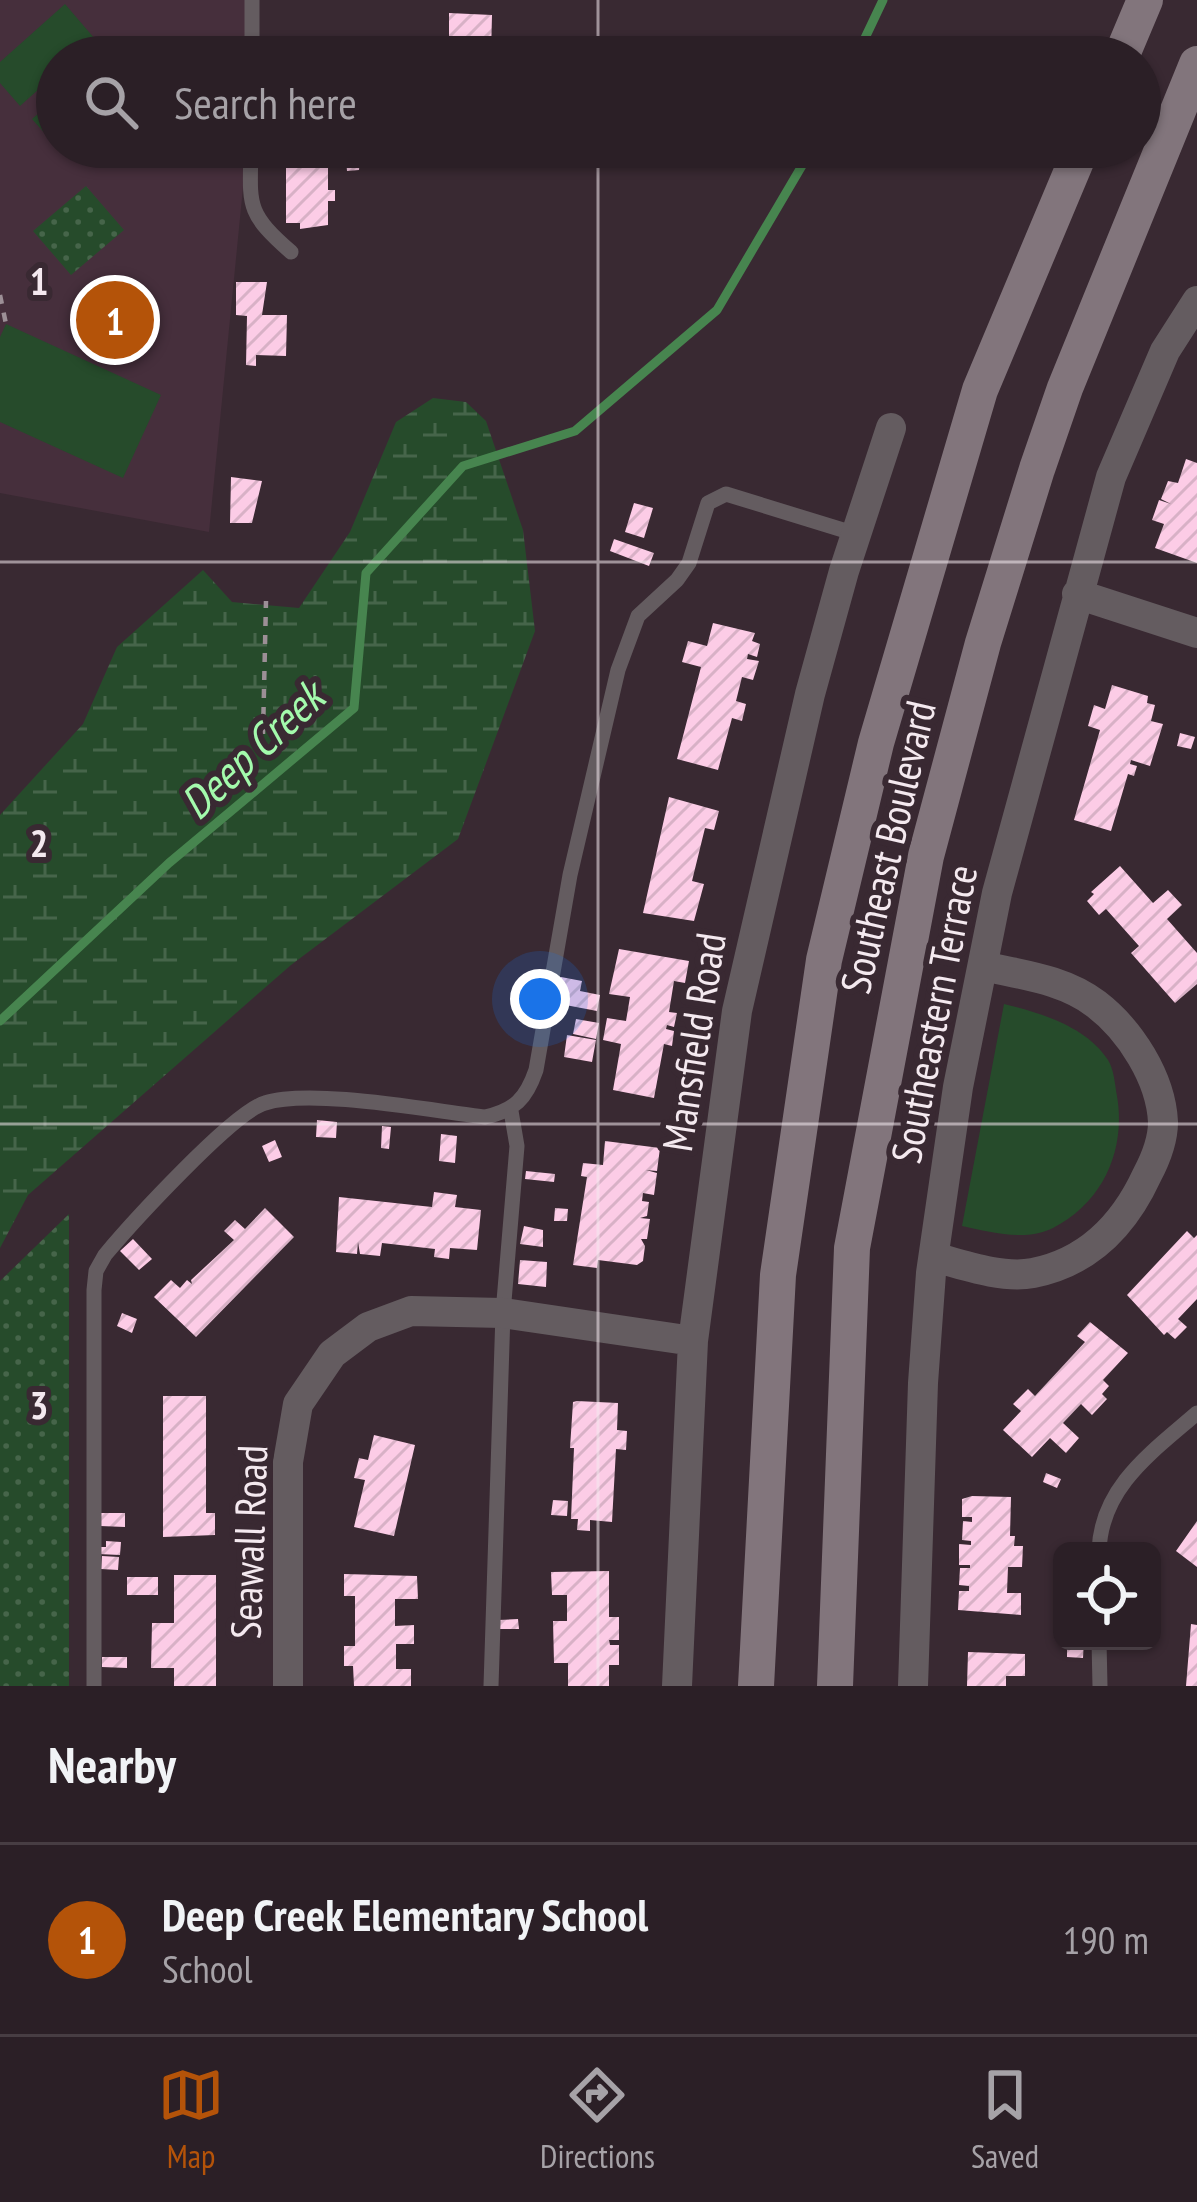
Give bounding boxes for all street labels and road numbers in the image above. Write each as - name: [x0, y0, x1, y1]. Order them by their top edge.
- street label: Southeast Boulevard: [827, 695, 948, 999]
- street label: Southeastern Terrace: [878, 860, 989, 1167]
- street label: Mansfield Road: [649, 929, 738, 1155]
- street label: Seawall Road: [218, 1444, 279, 1640]

